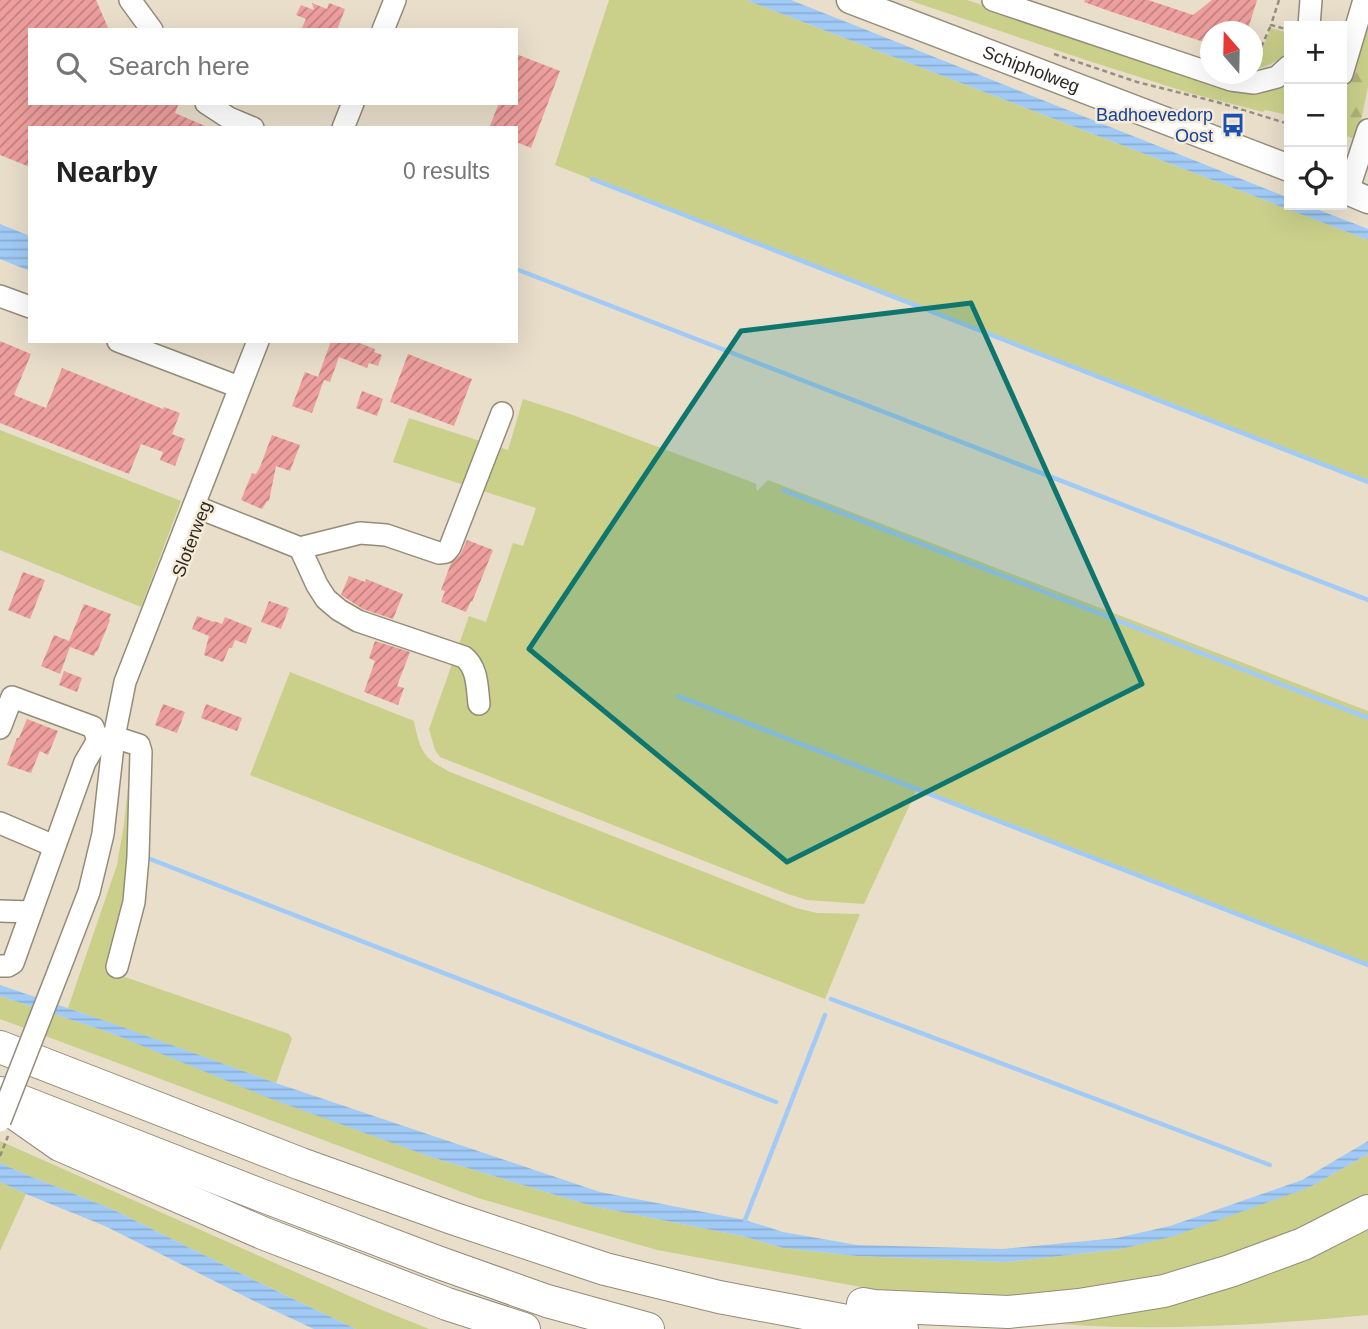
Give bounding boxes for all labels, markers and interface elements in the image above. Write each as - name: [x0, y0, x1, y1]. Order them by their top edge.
- north arrow: [1200, 21, 1263, 84]
- map controls: [1284, 21, 1347, 210]
- button: +: [1284, 21, 1347, 84]
- search box: [28, 28, 518, 105]
- street label: Schipholweg: [980, 42, 1082, 97]
- icon: search: [52, 48, 90, 86]
- text: Search here: [108, 51, 250, 81]
- button: −: [1284, 84, 1347, 147]
- place label: Badhoevedorp Oost: [1096, 105, 1213, 146]
- bus stop icon: Badhoevedorp Oost: [1219, 111, 1247, 139]
- button: locate: [1284, 147, 1347, 210]
- text: Nearby: [56, 155, 158, 188]
- text: 0 results: [403, 158, 490, 184]
- street label: Sloterweg: [168, 498, 216, 580]

